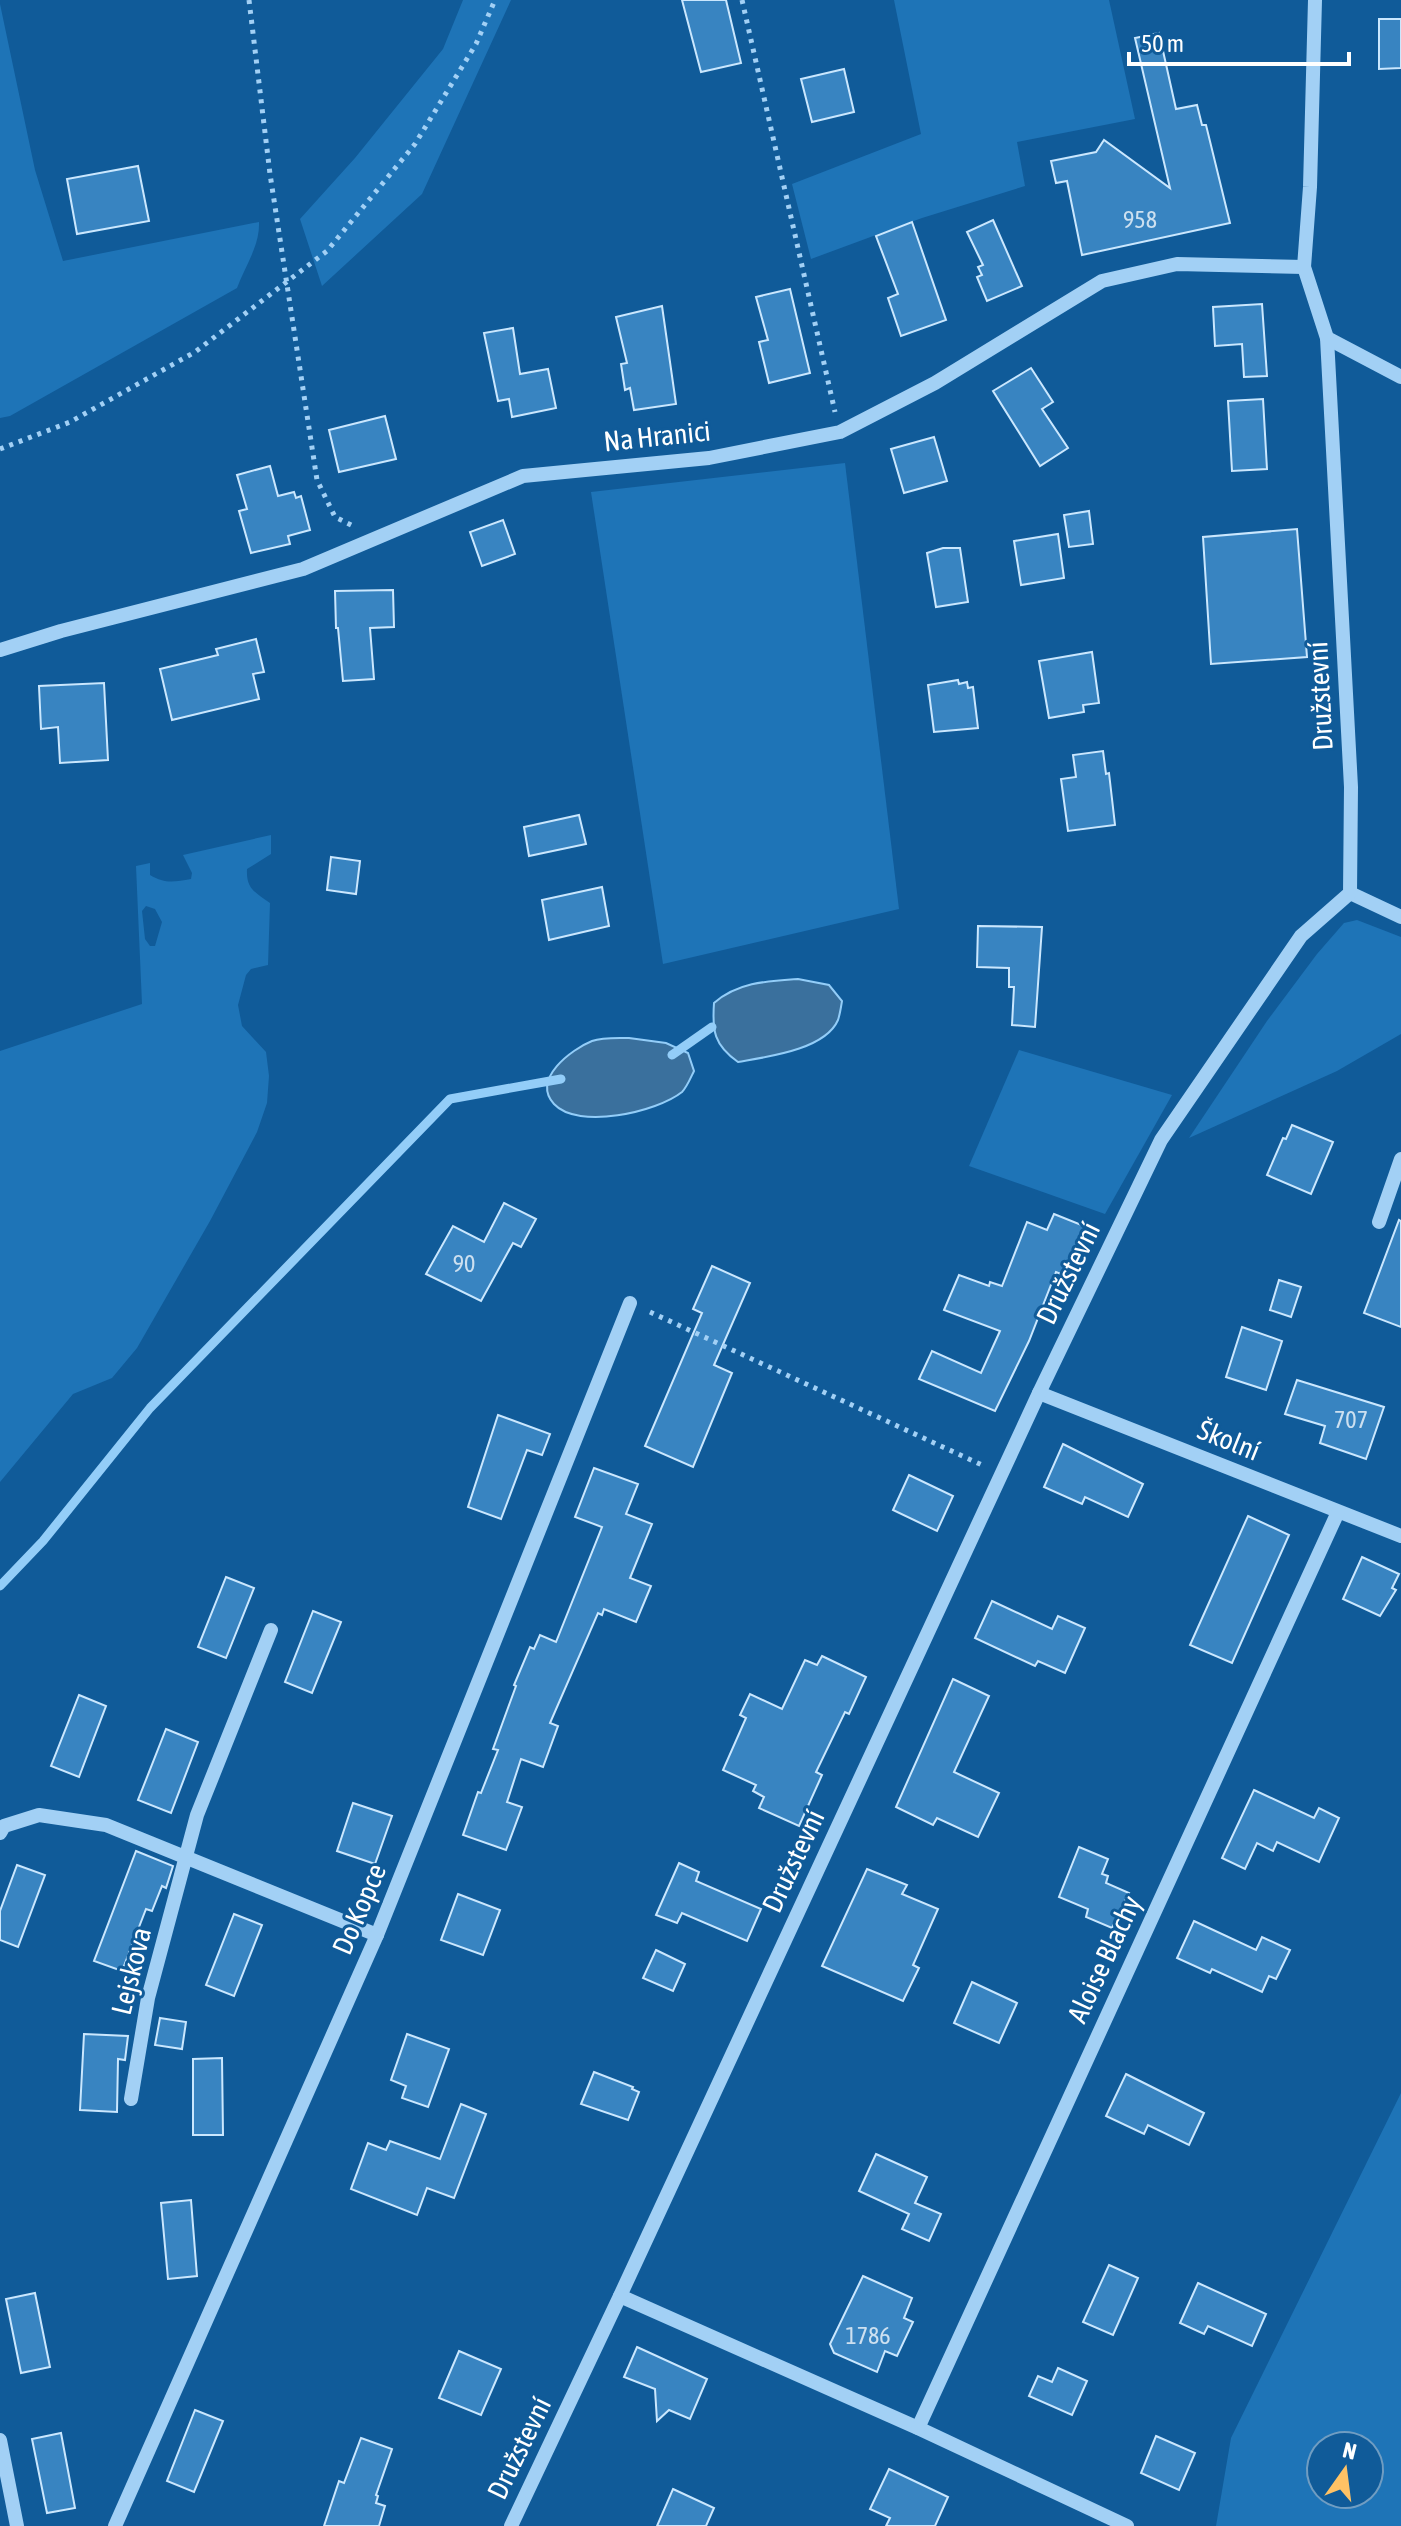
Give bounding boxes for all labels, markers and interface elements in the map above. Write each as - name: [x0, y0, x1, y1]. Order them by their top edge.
- scale bar: [1129, 16, 1349, 66]
- text: 50 m: [1141, 30, 1184, 57]
- house number: 958: [1123, 206, 1157, 233]
- street label: Na Hranici: [602, 414, 712, 458]
- street label: Družstevní: [1301, 641, 1339, 751]
- street label: Družstevní: [1030, 1217, 1106, 1329]
- house number: 90: [453, 1250, 475, 1277]
- house number: 707: [1334, 1406, 1368, 1433]
- street label: Školní: [1193, 1413, 1265, 1467]
- street label: Družstevní: [755, 1805, 831, 1917]
- street label: Do Kopce: [326, 1859, 392, 1959]
- street label: Aloise Blachy: [1061, 1891, 1147, 2027]
- street label: Lejskova: [105, 1924, 157, 2018]
- house number: 1786: [845, 2322, 891, 2349]
- street label: Družstevní: [481, 2392, 557, 2504]
- north arrow: [1305, 2430, 1385, 2510]
- text: N: [1340, 2436, 1359, 2465]

